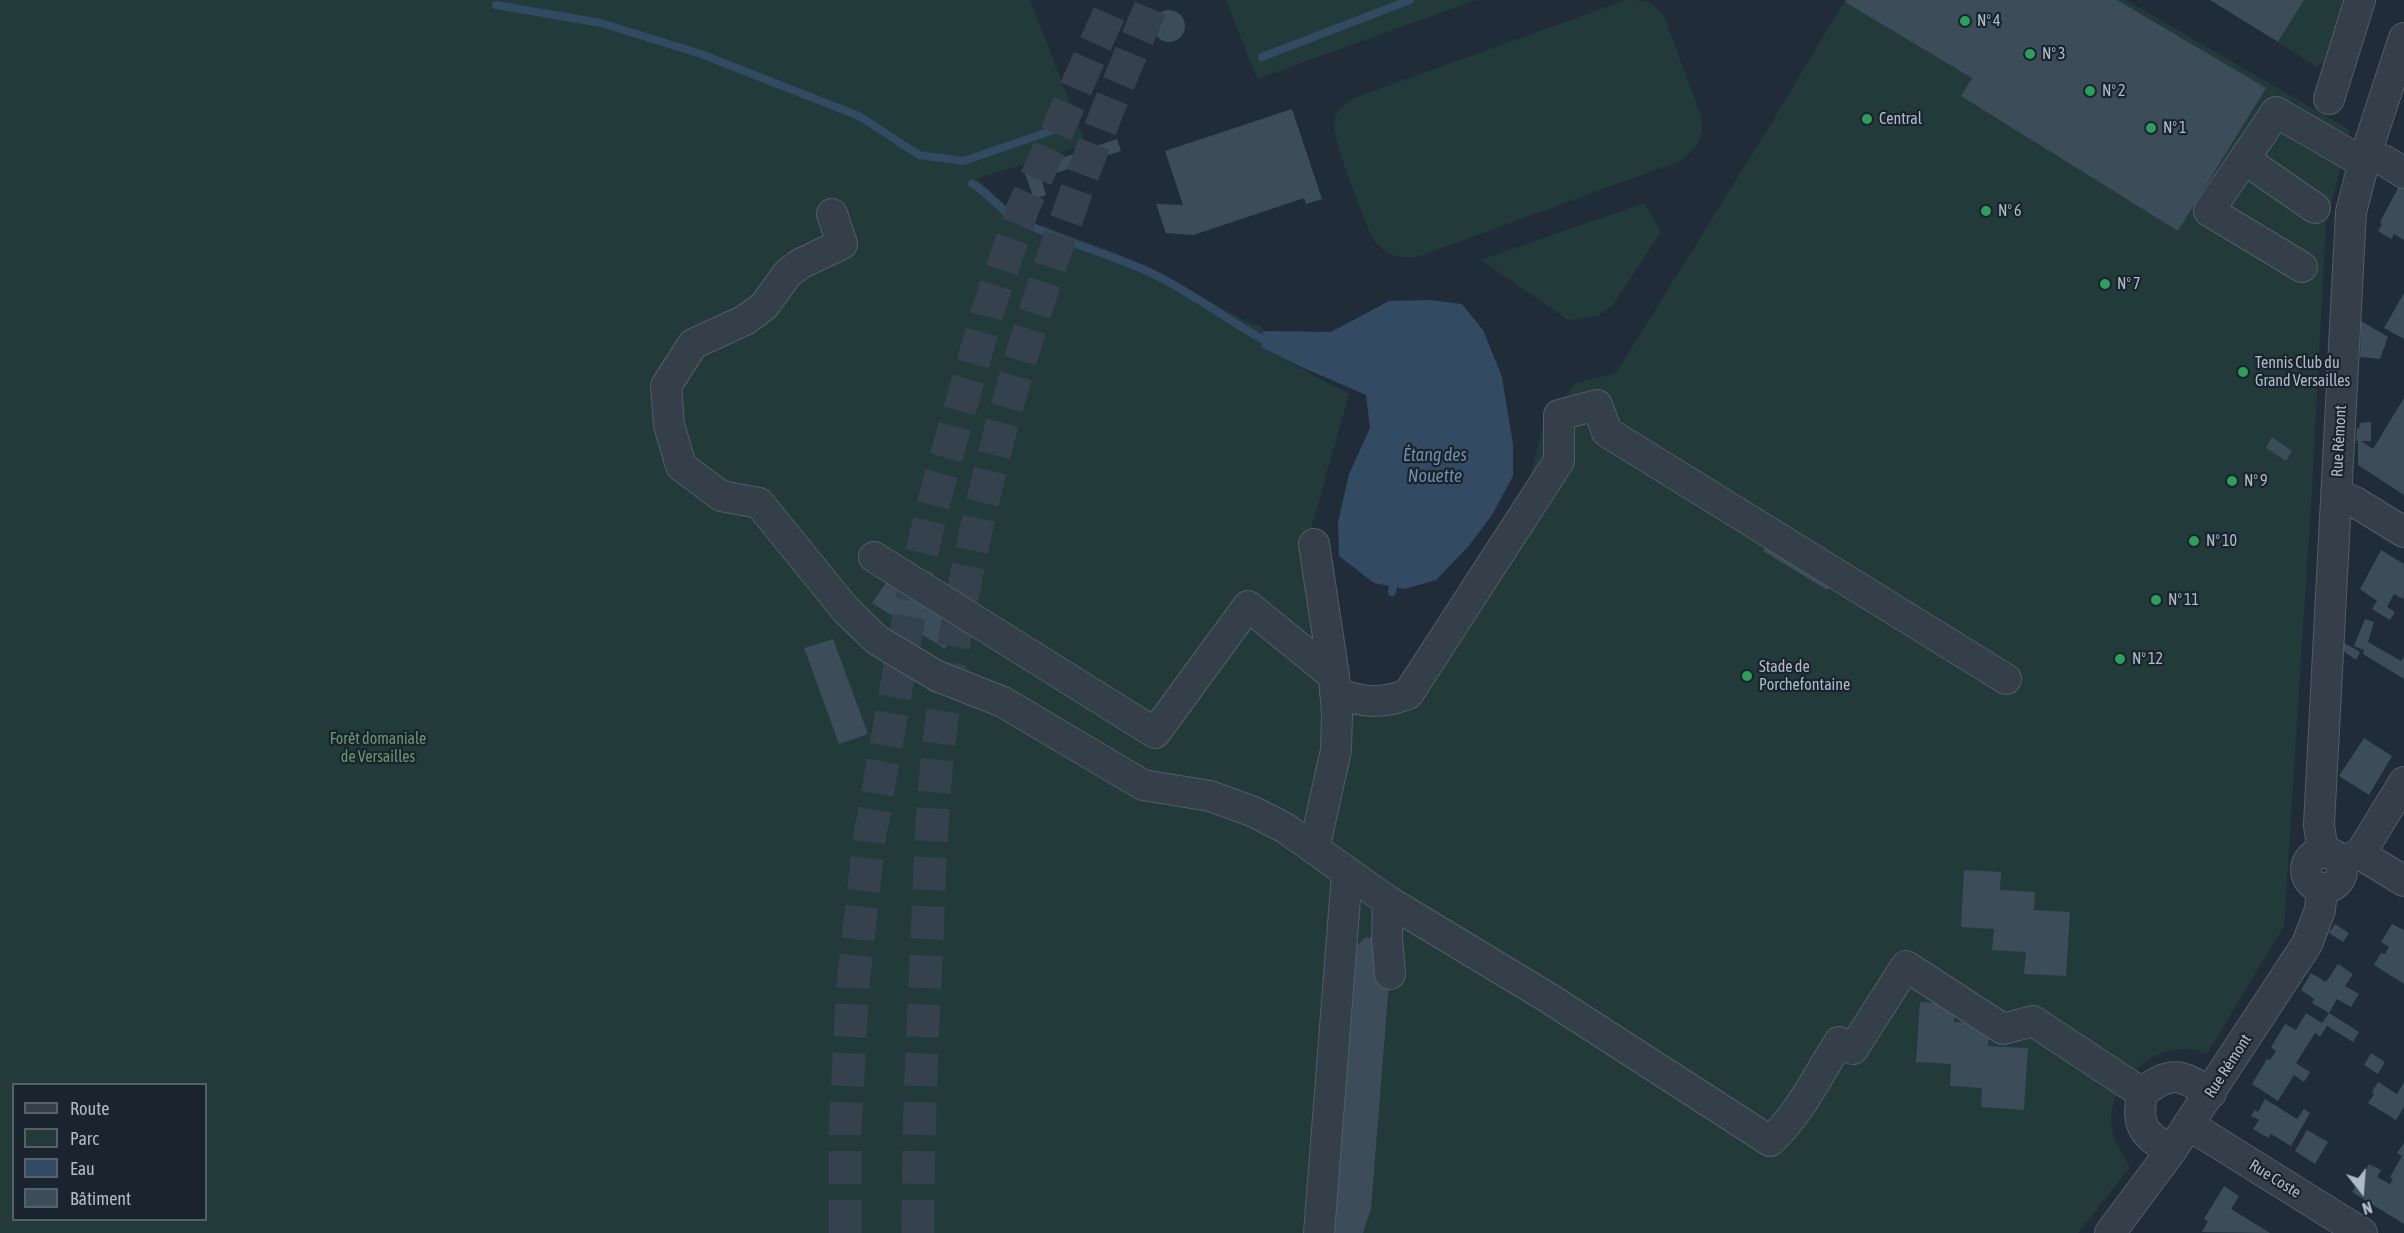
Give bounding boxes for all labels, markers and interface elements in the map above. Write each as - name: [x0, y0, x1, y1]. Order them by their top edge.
- place label: N° 4: [1977, 11, 2001, 31]
- marker: N° 4: [1958, 14, 1972, 28]
- place label: N° 3: [2042, 44, 2066, 64]
- marker: N° 3: [2023, 47, 2037, 61]
- place label: N° 2: [2102, 81, 2126, 101]
- marker: N° 2: [2083, 84, 2097, 98]
- place label: Central: [1879, 109, 1922, 129]
- marker: Central: [1860, 112, 1874, 126]
- place label: N° 1: [2163, 118, 2187, 138]
- marker: N° 1: [2144, 121, 2158, 135]
- place label: N° 6: [1998, 201, 2022, 221]
- marker: N° 6: [1979, 204, 1993, 218]
- place label: N° 7: [2117, 274, 2141, 294]
- marker: N° 7: [2098, 277, 2112, 291]
- place label: Tennis Club du Grand Versailles: [2255, 353, 2350, 391]
- marker: Tennis Club du Grand Versailles: [2236, 365, 2250, 379]
- street label: Rue Rémont: [2328, 405, 2350, 477]
- water label: Étang des Nouette: [1403, 444, 1467, 486]
- place label: N° 9: [2244, 471, 2268, 491]
- marker: N° 9: [2225, 474, 2239, 488]
- place label: N° 10: [2206, 531, 2237, 551]
- marker: N° 10: [2187, 534, 2201, 548]
- place label: N° 11: [2168, 590, 2199, 610]
- marker: N° 11: [2149, 593, 2163, 607]
- place label: N° 12: [2132, 649, 2163, 669]
- marker: N° 12: [2113, 652, 2127, 666]
- place label: Stade de Porchefontaine: [1759, 657, 1850, 695]
- marker: Stade de Porchefontaine: [1740, 669, 1754, 683]
- park label: Forêt domaniale de Versailles: [330, 729, 426, 767]
- street label: Rue Rémont: [2200, 1031, 2256, 1101]
- legend: [12, 1083, 207, 1221]
- text: Route: [70, 1098, 109, 1119]
- text: Parc: [70, 1128, 99, 1149]
- street label: Rue Coste: [2246, 1156, 2304, 1202]
- text: Eau: [70, 1158, 95, 1179]
- north arrow: [2332, 1161, 2392, 1221]
- text: Bâtiment: [70, 1188, 131, 1209]
- text: N: [2360, 1198, 2374, 1218]

